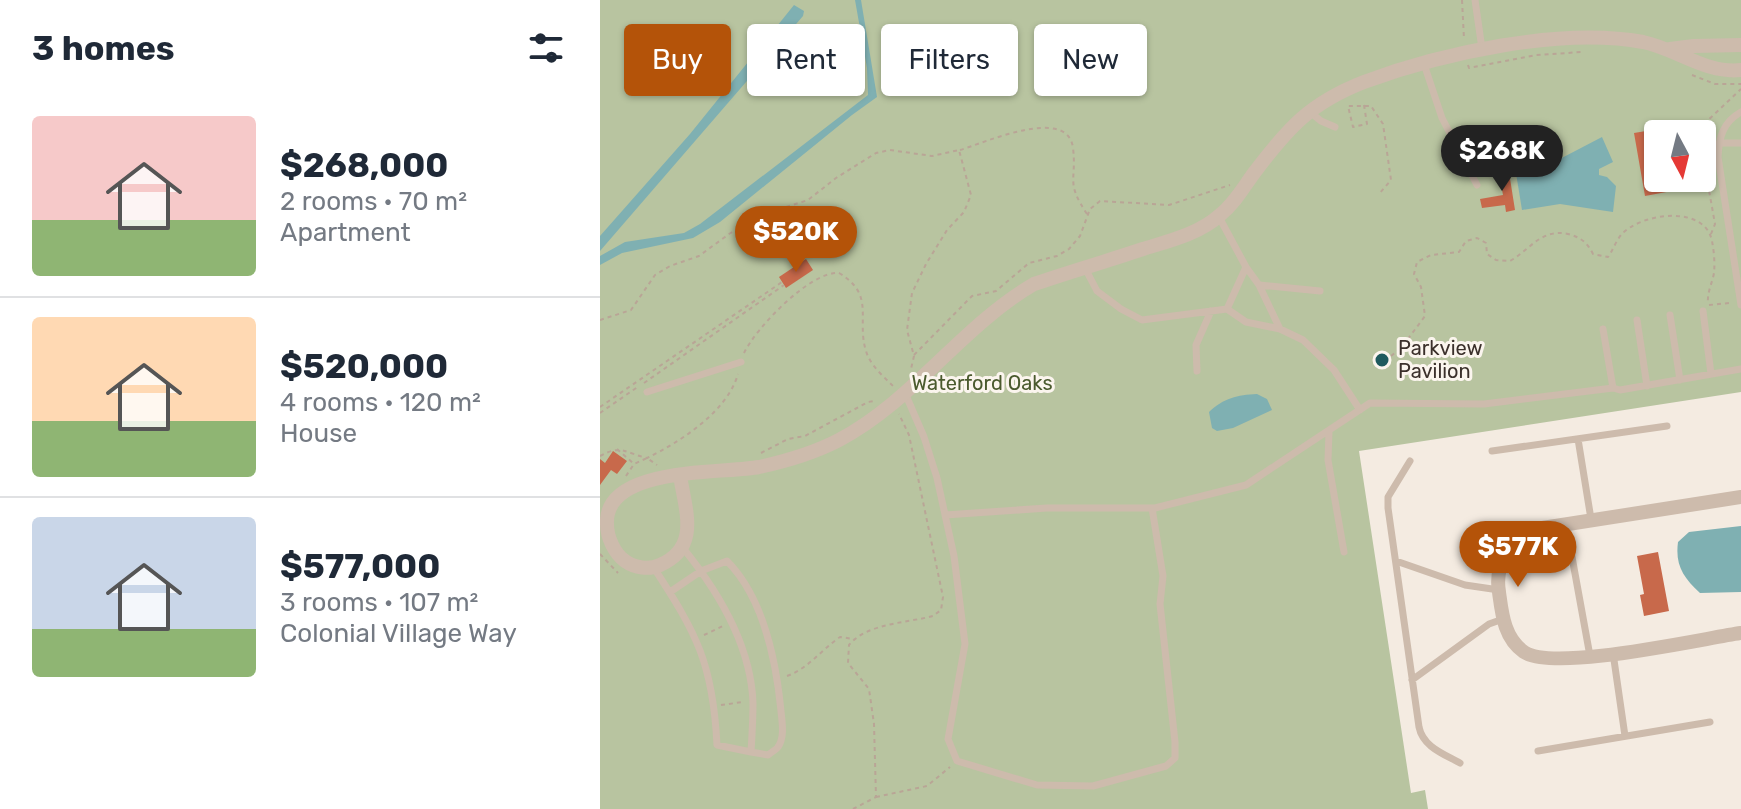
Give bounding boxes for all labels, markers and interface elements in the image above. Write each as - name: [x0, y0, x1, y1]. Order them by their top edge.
- chip: Buy: [624, 24, 731, 96]
- chip: Rent: [747, 24, 865, 96]
- chip: Filters: [881, 24, 1018, 96]
- chip: New: [1034, 24, 1147, 96]
- icon: filters: [524, 26, 568, 70]
- text: 3 homes: [32, 28, 175, 69]
- north arrow: [1644, 120, 1716, 192]
- map controls: [1644, 120, 1716, 192]
- pin: $268K: [1446, 125, 1558, 193]
- text: $268K: [1459, 135, 1545, 166]
- text: $268,000: [280, 145, 448, 186]
- icon: home: [96, 148, 192, 244]
- text: 2 rooms · 70 m²: [280, 186, 467, 217]
- pin: $520K: [740, 206, 852, 274]
- text: $520K: [753, 216, 839, 247]
- text: Apartment: [280, 217, 411, 248]
- place label: Parkview Pavilion: [1398, 336, 1483, 383]
- text: $520,000: [280, 346, 448, 387]
- icon: home: [96, 349, 192, 445]
- marker: Parkview Pavilion: [1373, 351, 1391, 369]
- park label: Waterford Oaks: [911, 371, 1053, 395]
- text: 4 rooms · 120 m²: [280, 387, 481, 418]
- text: House: [280, 418, 357, 449]
- pin: $577K: [1462, 521, 1574, 589]
- text: $577K: [1477, 531, 1559, 562]
- text: $577,000: [280, 546, 440, 587]
- icon: home: [96, 549, 192, 645]
- text: 3 rooms · 107 m²: [280, 587, 479, 618]
- text: Colonial Village Way: [280, 618, 517, 649]

